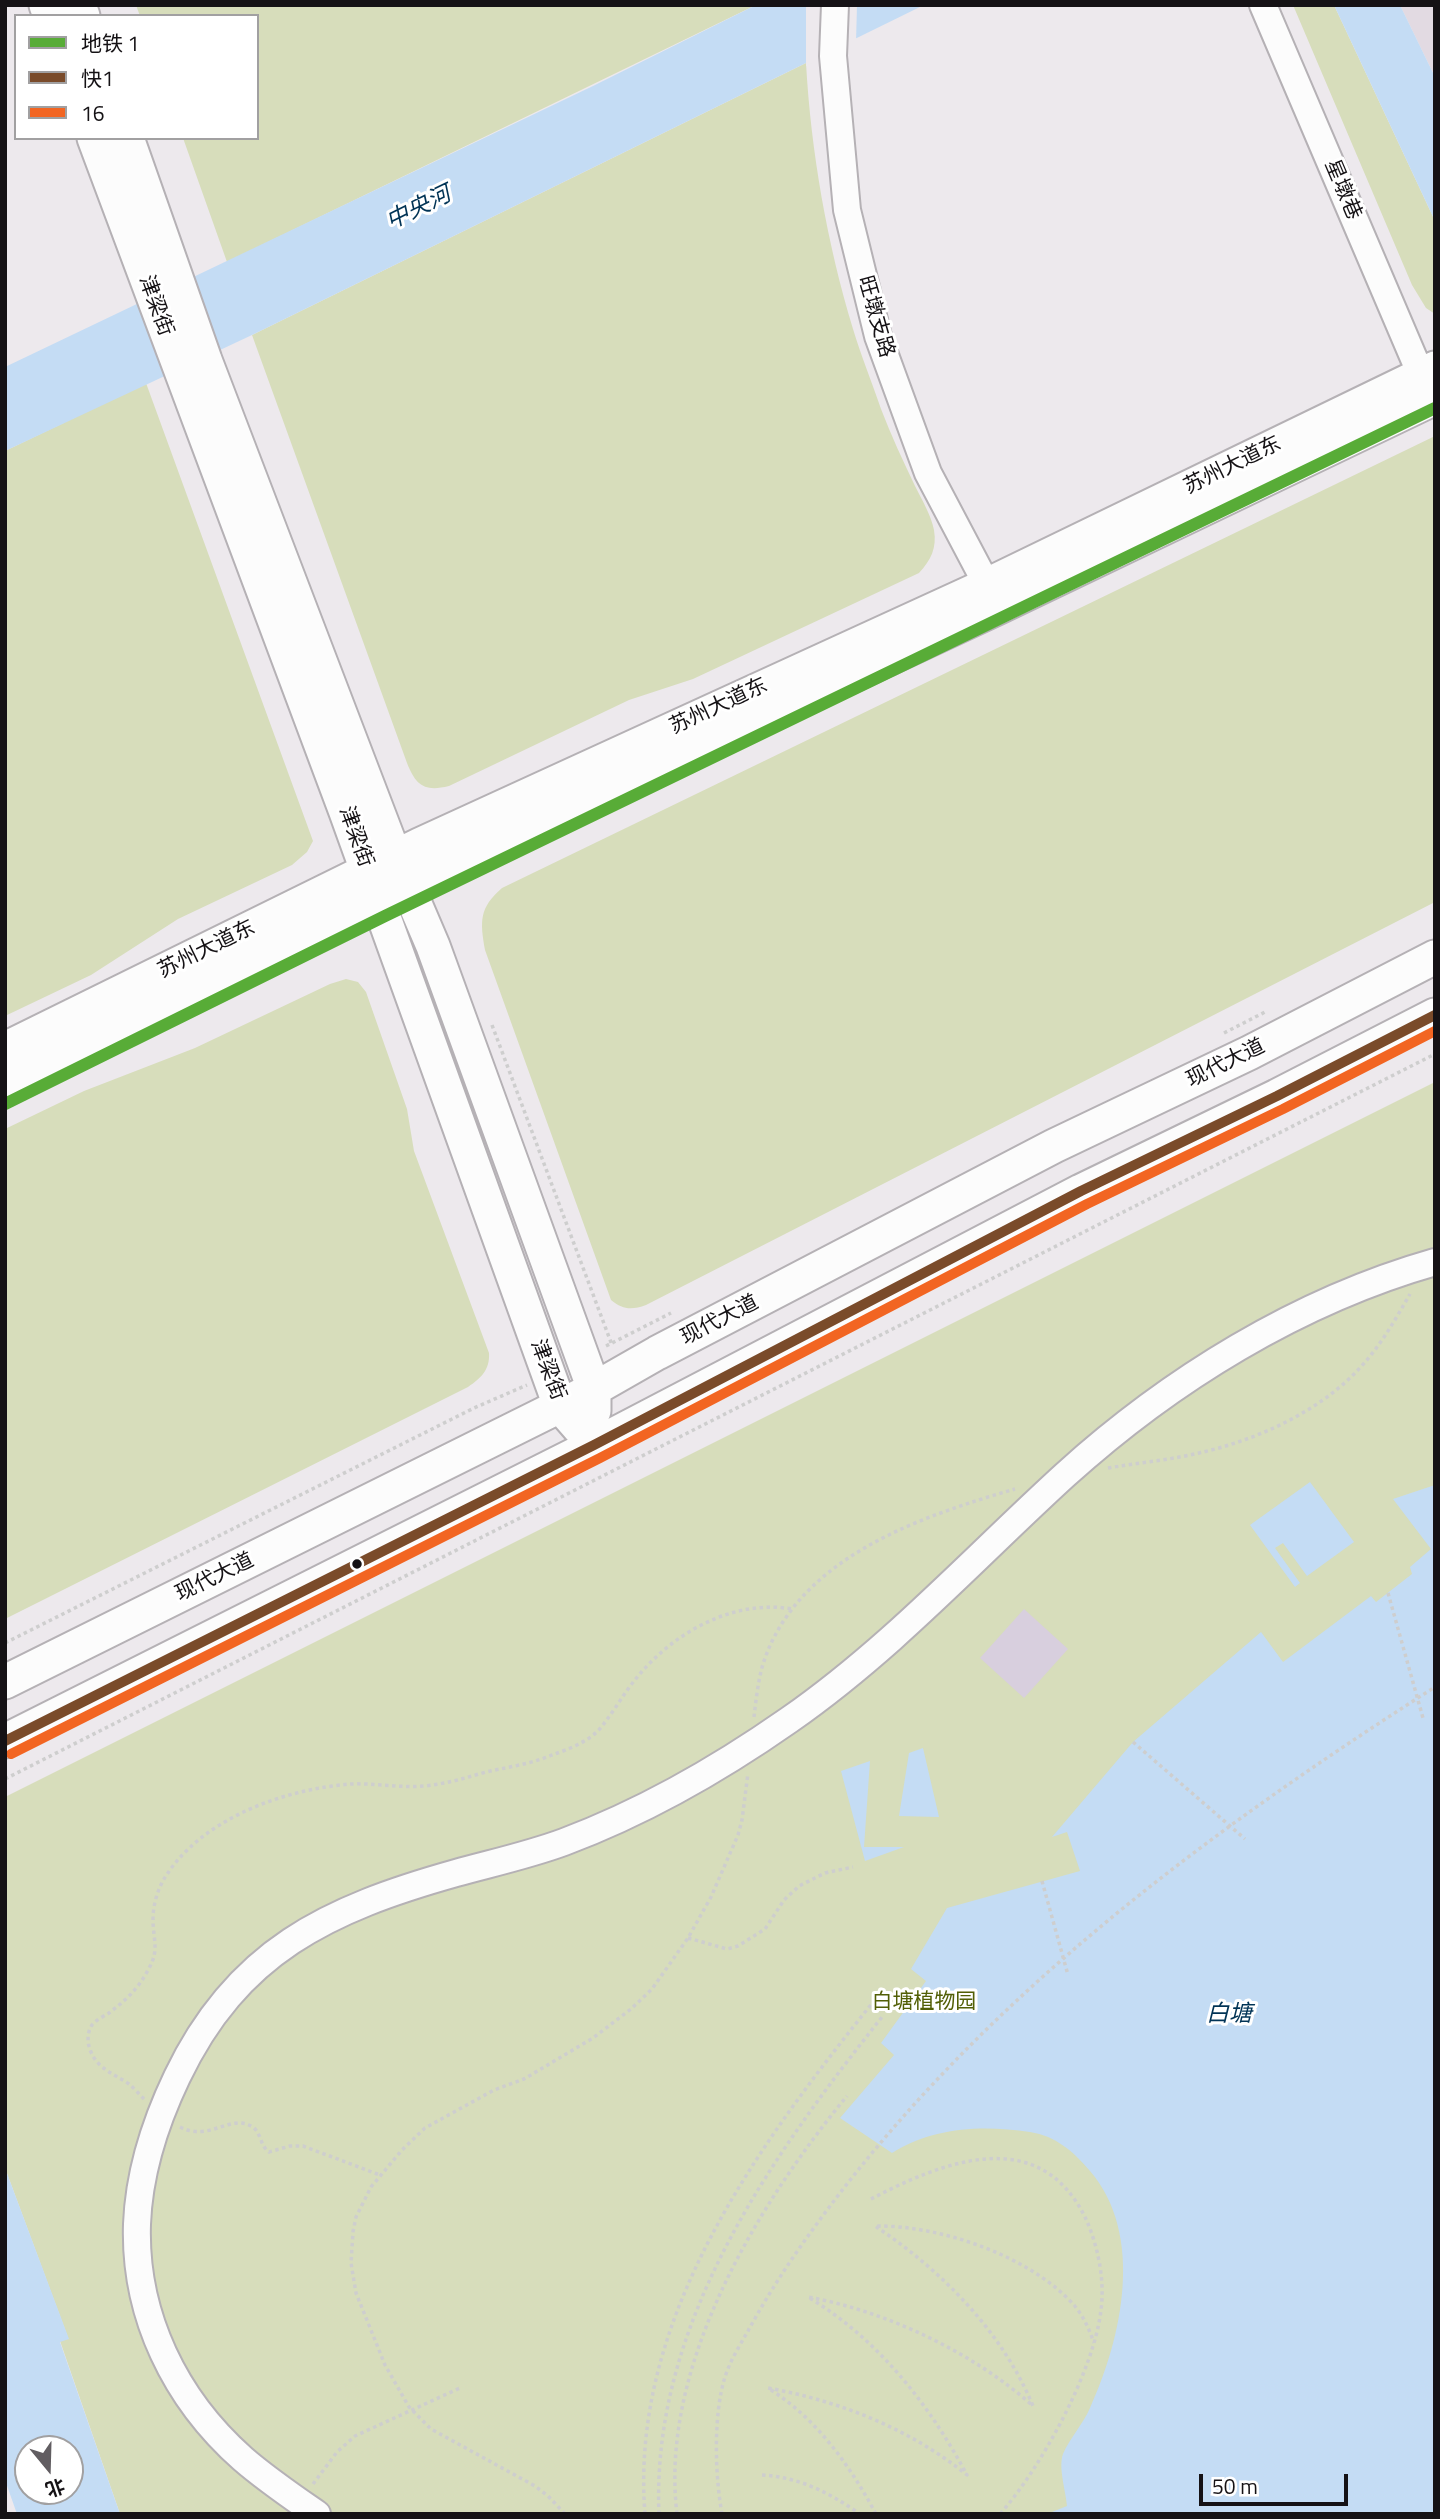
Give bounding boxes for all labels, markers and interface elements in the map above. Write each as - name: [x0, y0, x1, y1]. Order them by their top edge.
- legend: [14, 14, 259, 140]
- text: 地铁 1: [81, 27, 139, 59]
- text: 快1: [81, 62, 114, 94]
- text: 16: [81, 97, 105, 129]
- street label: 星墩巷: [1318, 156, 1366, 224]
- water label: 中央河: [382, 181, 456, 237]
- street label: 津梁街: [132, 272, 178, 340]
- street label: 旺墩支路: [851, 273, 899, 361]
- street label: 苏州大道东: [1180, 432, 1286, 500]
- street label: 苏州大道东: [666, 673, 772, 741]
- street label: 津梁街: [332, 803, 378, 871]
- street label: 苏州大道东: [154, 916, 260, 984]
- street label: 现代大道: [1183, 1034, 1269, 1094]
- street label: 现代大道: [677, 1291, 763, 1351]
- street label: 津梁街: [524, 1336, 570, 1404]
- street label: 现代大道: [172, 1548, 258, 1608]
- unlabelled marker: [350, 1557, 364, 1571]
- park label: 白塘植物园: [872, 1990, 976, 2016]
- water label: 白塘: [1206, 2001, 1252, 2029]
- north arrow: [14, 2435, 84, 2505]
- scale bar: [1202, 2460, 1351, 2504]
- text: 50 m: [1212, 2470, 1258, 2502]
- text: 北: [42, 2472, 69, 2505]

